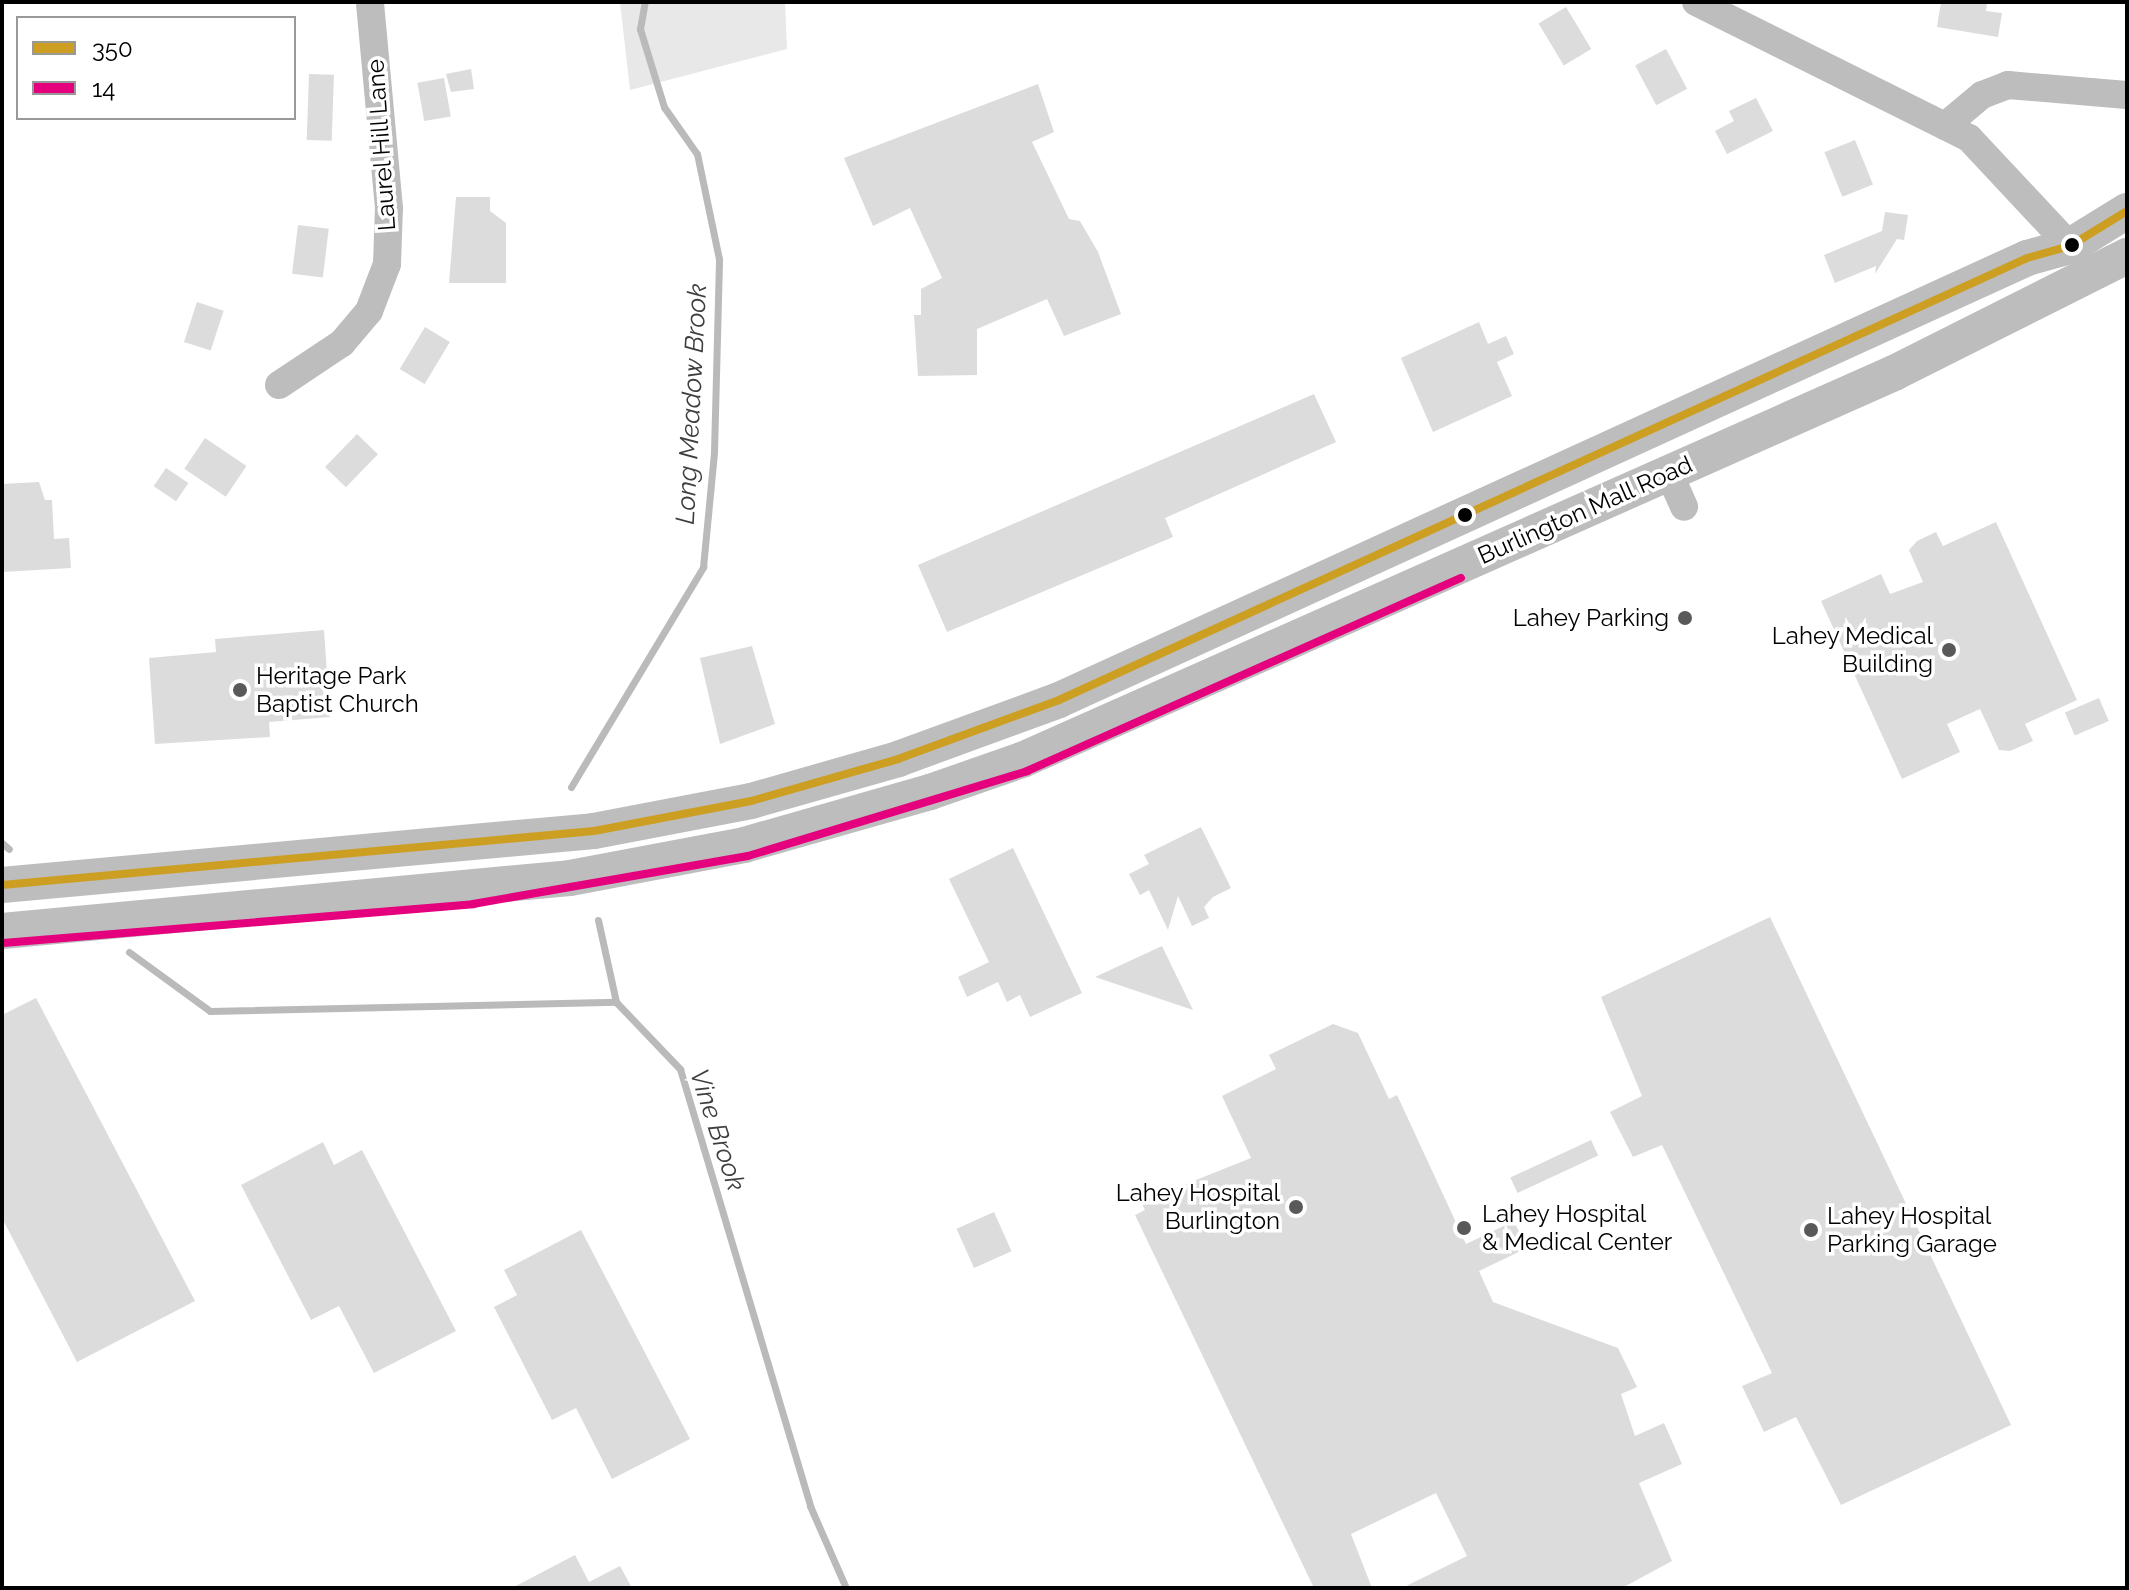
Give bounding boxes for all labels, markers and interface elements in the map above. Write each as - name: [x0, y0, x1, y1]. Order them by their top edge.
- legend: [16, 16, 296, 120]
- text: 350: [92, 34, 133, 63]
- street label: Laurel Hill Lane: [361, 58, 401, 232]
- text: 14: [92, 74, 115, 103]
- unlabelled marker: [2064, 237, 2080, 253]
- water label: Long Meadow Brook: [670, 283, 714, 525]
- street label: Burlington Mall Road: [1473, 450, 1697, 570]
- unlabelled marker: [1457, 507, 1473, 523]
- place label: Lahey Parking: [1512, 604, 1669, 632]
- marker: Lahey Parking: [1676, 609, 1694, 627]
- place label: Lahey Medical Building: [1771, 622, 1933, 678]
- marker: Lahey Medical Building: [1940, 641, 1958, 659]
- place label: Heritage Park Baptist Church: [256, 662, 419, 718]
- marker: Heritage Park Baptist Church: [231, 681, 249, 699]
- water label: Vine Brook: [683, 1065, 751, 1195]
- place label: Lahey Hospital Burlington: [1115, 1179, 1280, 1235]
- marker: Lahey Hospital Burlington: [1287, 1198, 1305, 1216]
- place label: Lahey Hospital & Medical Center: [1482, 1200, 1673, 1256]
- place label: Lahey Hospital Parking Garage: [1827, 1202, 1997, 1258]
- marker: Lahey Hospital & Medical Center: [1453, 1217, 1475, 1239]
- marker: Lahey Hospital Parking Garage: [1802, 1221, 1820, 1239]

